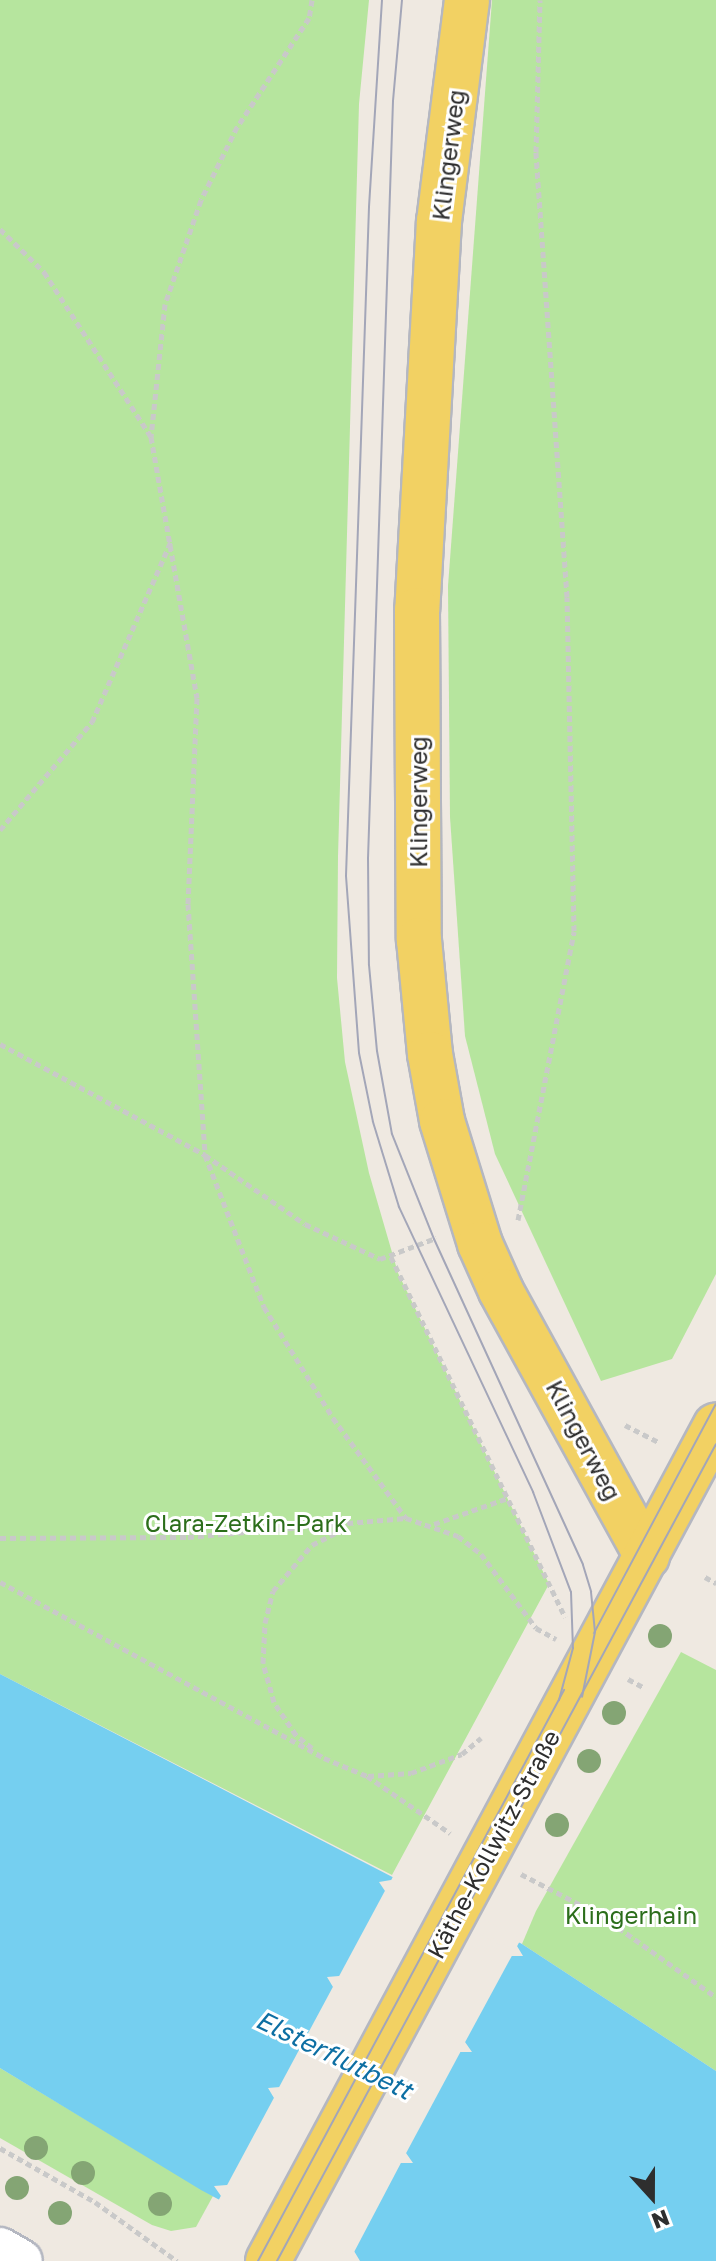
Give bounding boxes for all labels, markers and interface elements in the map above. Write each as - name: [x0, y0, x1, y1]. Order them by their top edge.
- street label: Klingerweg: [426, 88, 470, 222]
- street label: Klingerweg: [404, 736, 432, 868]
- street label: Klingerweg: [540, 1375, 628, 1505]
- park label: Clara-Zetkin-Park: [145, 1509, 347, 1537]
- street label: Käthe-Kollwitz-Straße: [421, 1725, 565, 1963]
- park label: Klingerhain: [565, 1901, 697, 1929]
- water label: Elsterflutbett: [251, 2004, 417, 2106]
- north arrow: [612, 2157, 692, 2237]
- text: N: [648, 2204, 673, 2235]

